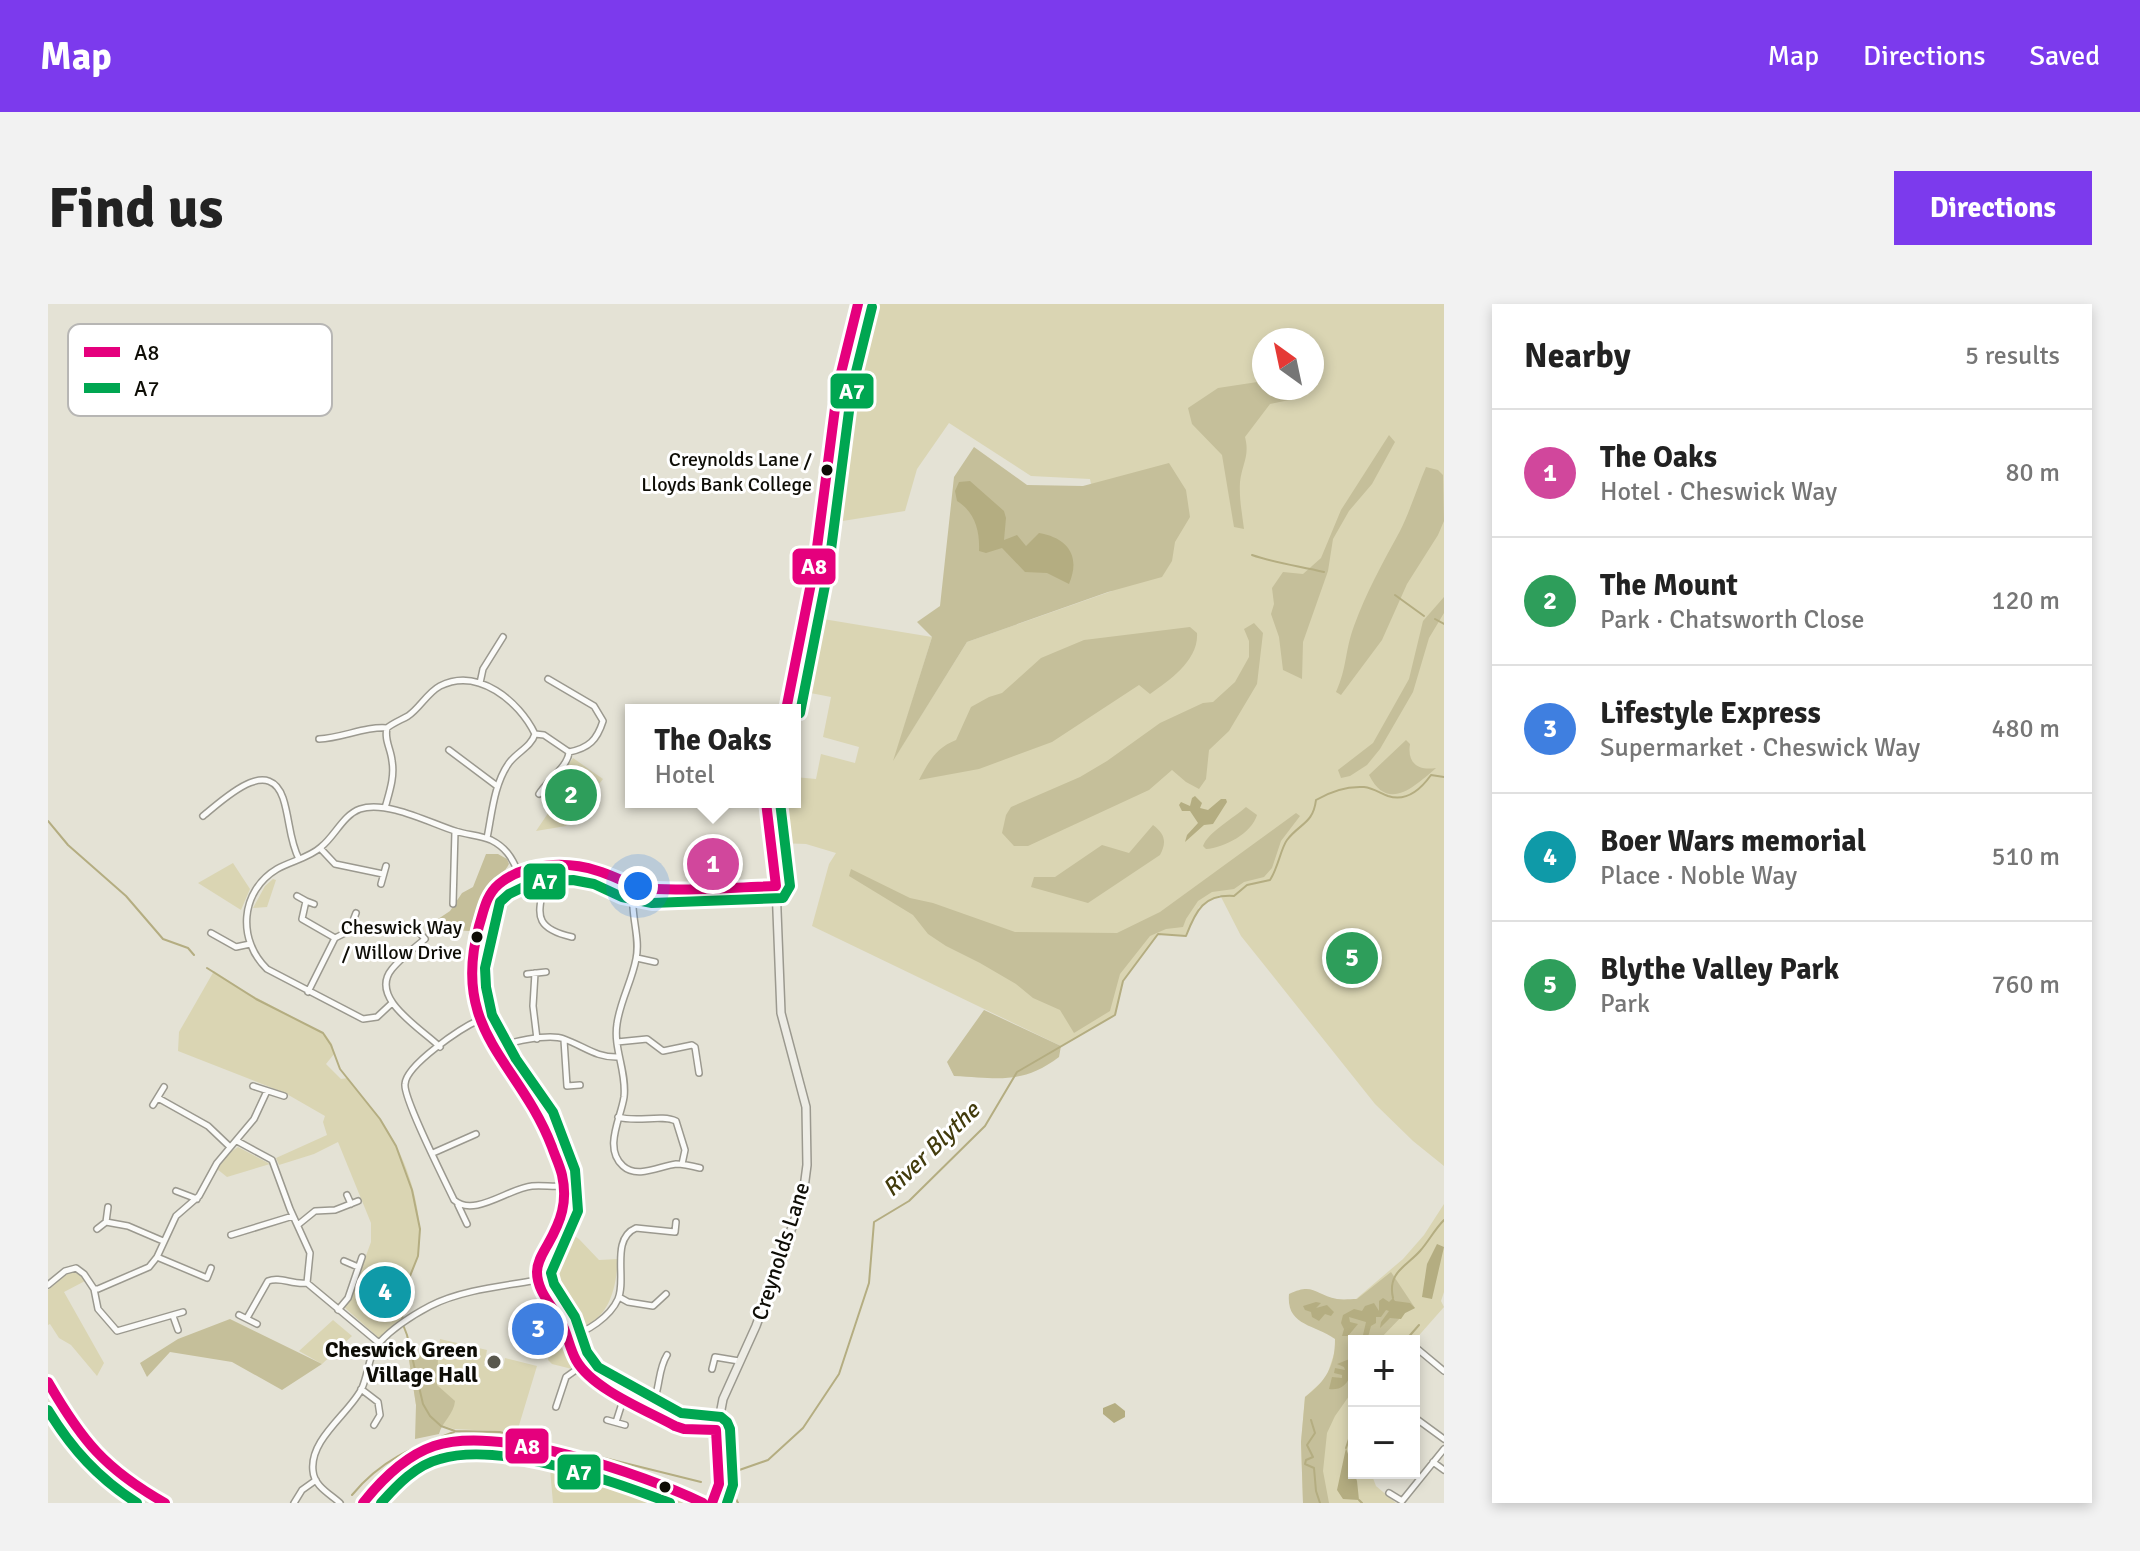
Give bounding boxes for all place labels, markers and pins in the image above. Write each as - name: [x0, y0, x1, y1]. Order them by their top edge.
- place label: Creynolds Lane / Lloyds Bank College: [641, 447, 813, 497]
- marker: Creynolds Lane / Lloyds Bank College: [819, 462, 835, 478]
- pin: 2: [545, 765, 597, 825]
- pin: 1: [687, 834, 739, 894]
- place label: Cheswick Way / Willow Drive: [341, 915, 463, 965]
- pin: 5: [1326, 928, 1378, 988]
- marker: Cheswick Way / Willow Drive: [469, 929, 485, 945]
- pin: 4: [359, 1262, 411, 1322]
- pin: 3: [512, 1299, 564, 1359]
- place label: Cheswick Green Village Hall: [325, 1336, 478, 1388]
- marker: Cheswick Green Village Hall: [485, 1353, 503, 1371]
- unlabelled marker: [657, 1479, 673, 1495]

